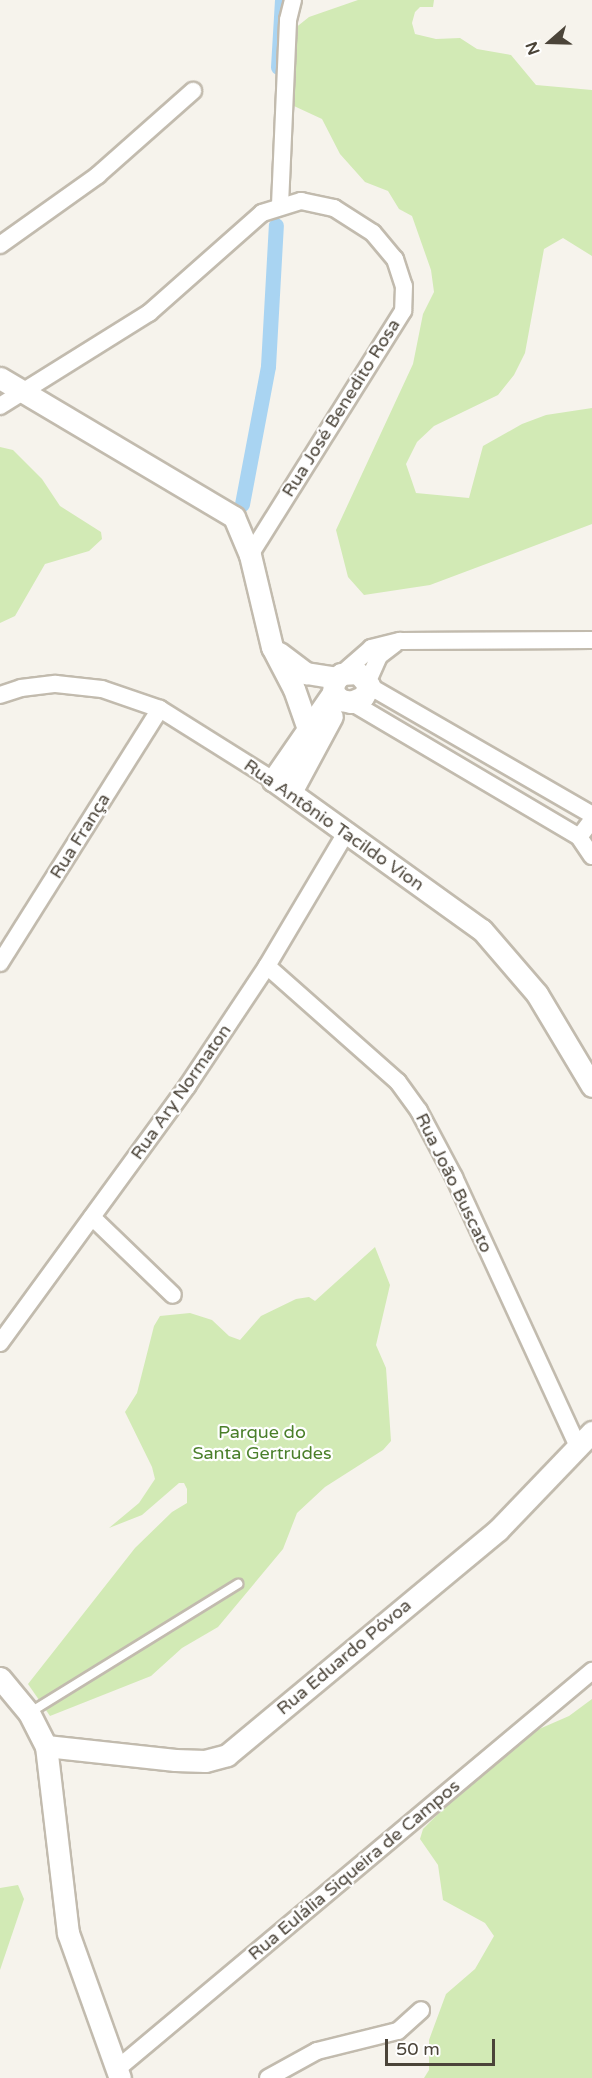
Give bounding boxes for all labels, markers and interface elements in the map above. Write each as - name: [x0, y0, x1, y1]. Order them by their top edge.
- north arrow: [520, 12, 580, 72]
- text: N: [521, 39, 545, 58]
- street label: Rua José Benedito Rosa: [277, 315, 405, 501]
- street label: Rua Antônio Tacildo Vion: [240, 754, 428, 896]
- street label: Rua França: [45, 789, 115, 883]
- street label: Rua Ary Normaton: [126, 1020, 236, 1164]
- street label: Rua João Buscato: [411, 1110, 497, 1256]
- park label: Parque do Santa Gertrudes: [192, 1422, 332, 1464]
- street label: Rua Eduardo Póvoa: [272, 1594, 416, 1720]
- street label: Rua Eulália Siqueira de Campos: [244, 1775, 464, 1965]
- scale bar: [388, 2027, 498, 2065]
- text: 50 m: [396, 2038, 440, 2060]

